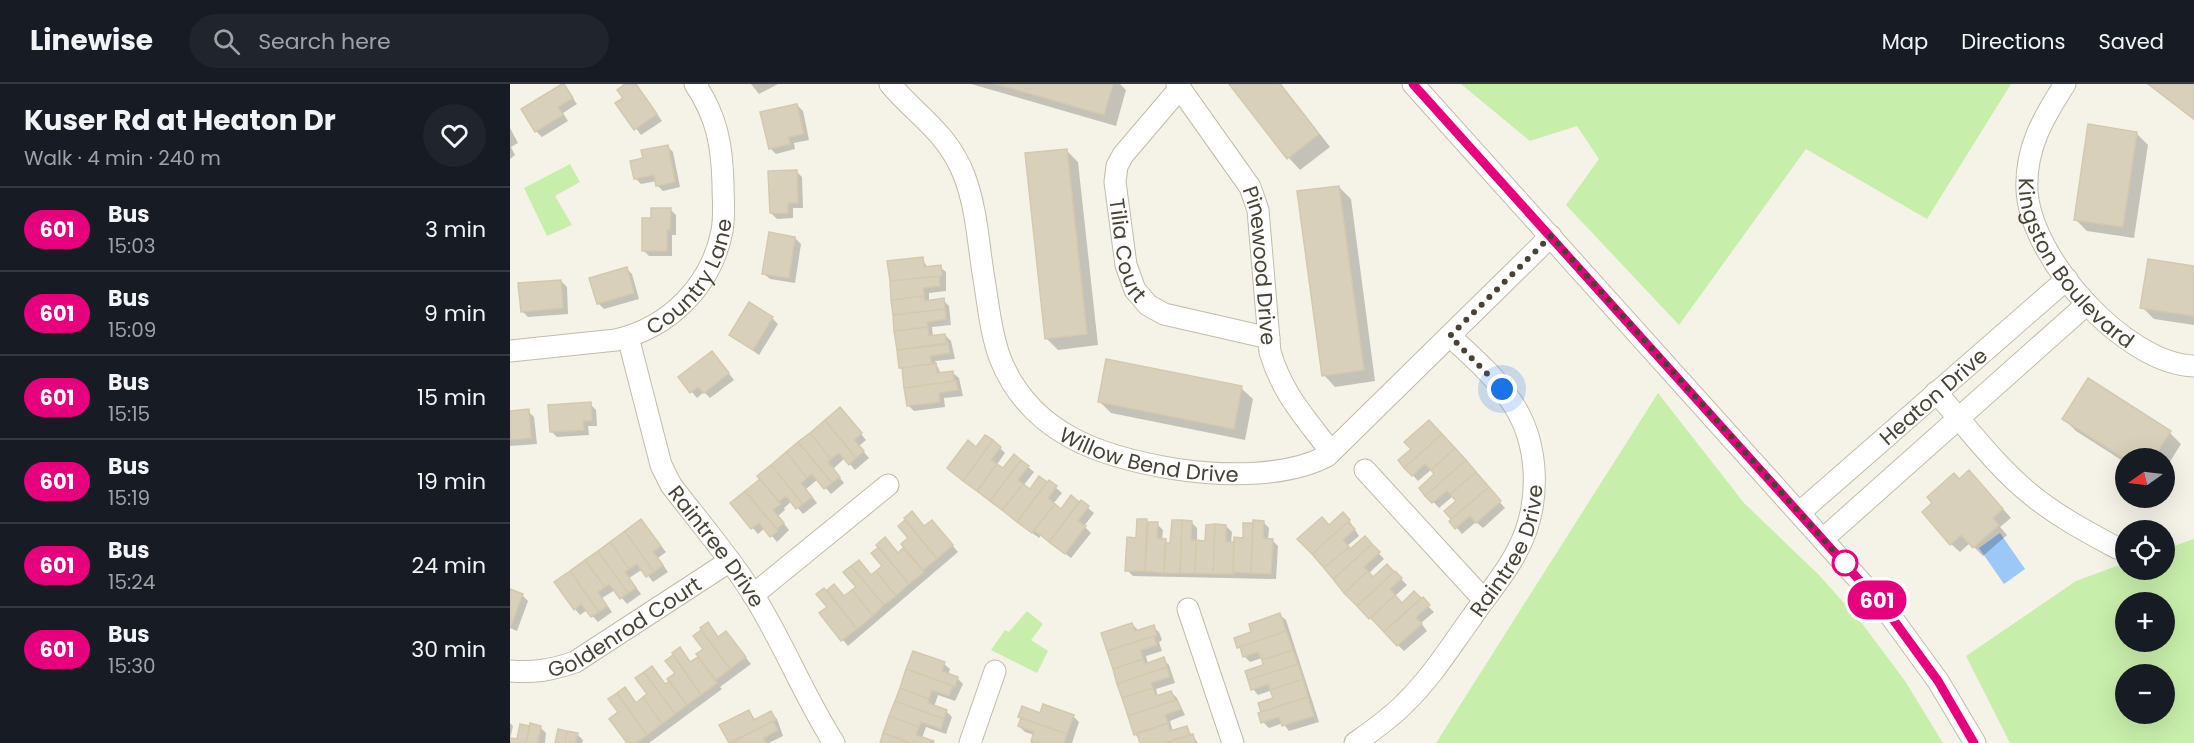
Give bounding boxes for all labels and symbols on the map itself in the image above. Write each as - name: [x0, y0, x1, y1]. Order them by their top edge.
- street label: Kingston Boulevard: [2012, 178, 2140, 355]
- street label: Pinewood Drive: [1236, 182, 1284, 346]
- street label: Tilia Court: [1103, 197, 1154, 308]
- street label: Country Lane: [641, 217, 738, 341]
- street label: Heaton Drive: [1873, 341, 1993, 451]
- your location: [1487, 374, 1517, 404]
- street label: Willow Bend Drive: [1054, 419, 1239, 488]
- north arrow: [2115, 448, 2175, 508]
- street label: Raintree Drive: [662, 479, 772, 613]
- street label: Raintree Drive: [1462, 483, 1549, 622]
- unlabelled marker: [1832, 550, 1858, 576]
- street label: Goldenrod Court: [545, 569, 707, 684]
- line badge: 601: [1842, 580, 1912, 620]

